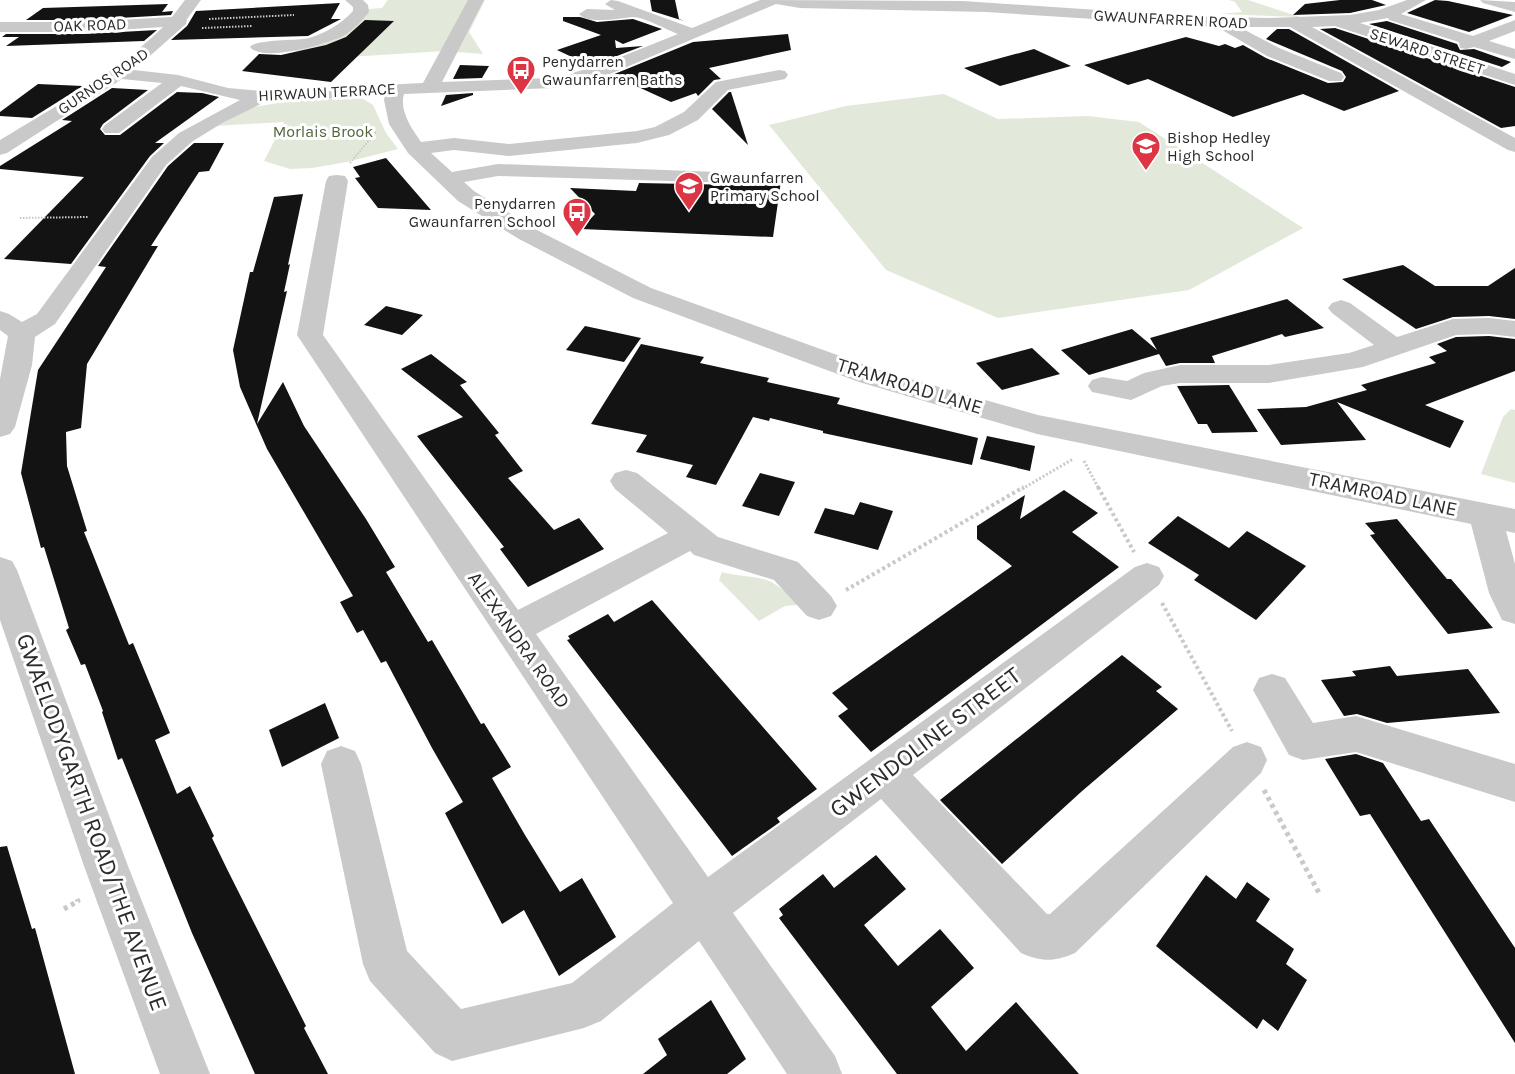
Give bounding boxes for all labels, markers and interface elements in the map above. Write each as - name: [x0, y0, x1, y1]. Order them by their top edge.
- street label: GWAUNFARREN ROAD: [1093, 5, 1249, 33]
- street label: OAK ROAD: [53, 14, 127, 36]
- street label: SEWARD STREET: [1367, 24, 1487, 78]
- street label: GURNOS ROAD: [54, 44, 152, 118]
- place label: Penydarren Gwaunfarren Baths: [542, 52, 682, 89]
- bus stop icon: Penydarren Gwaunfarren Baths: [505, 54, 537, 96]
- street label: HIRWAUN TERRACE: [258, 79, 396, 105]
- park label: Morlais Brook: [273, 122, 373, 141]
- place label: Bishop Hedley High School: [1167, 128, 1271, 165]
- school or university icon: Bishop Hedley High School: [1130, 130, 1162, 172]
- place label: Gwaunfarren Primary School: [710, 168, 820, 205]
- school or university icon: Gwaunfarren Primary School: [673, 170, 705, 212]
- place label: Penydarren Gwaunfarren School: [409, 194, 556, 231]
- bus stop icon: Penydarren Gwaunfarren School: [561, 196, 593, 238]
- street label: TRAMROAD LANE: [834, 353, 986, 419]
- street label: TRAMROAD LANE: [1307, 467, 1459, 521]
- street label: ALEXANDRA ROAD: [463, 567, 575, 713]
- street label: GWAELODYGARTH ROAD/THE AVENUE: [11, 630, 173, 1014]
- street label: GWENDOLINE STREET: [824, 661, 1026, 823]

